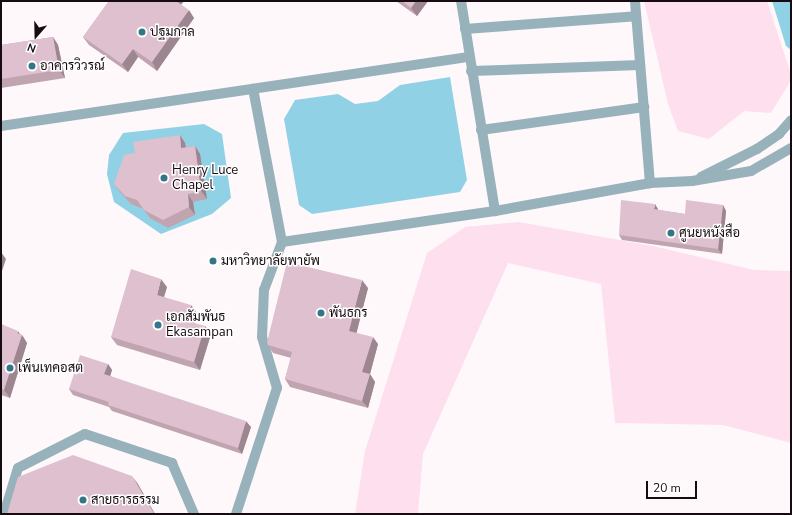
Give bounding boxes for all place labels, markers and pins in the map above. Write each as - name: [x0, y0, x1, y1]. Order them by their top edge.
- place label: ปฐมกาล: [150, 24, 195, 40]
- marker: ปฐมกาล: [137, 27, 147, 37]
- place label: อาคารวิวรณ์: [40, 58, 105, 74]
- marker: อาคารวิวรณ์: [27, 61, 37, 71]
- place label: Henry Luce Chapel: [172, 163, 238, 194]
- marker: Henry Luce Chapel: [159, 173, 169, 183]
- place label: ศูนยหนังสือ: [679, 225, 740, 241]
- marker: ศูนยหนังสือ: [666, 228, 676, 238]
- place label: มหาวิทยาลัยพายัพ: [221, 253, 320, 269]
- marker: มหาวิทยาลัยพายัพ: [208, 256, 218, 266]
- place label: พันธกร: [329, 305, 367, 321]
- marker: พันธกร: [316, 308, 326, 318]
- place label: เอกสัมพันธ Ekasampan: [166, 310, 233, 341]
- marker: เอกสัมพันธ Ekasampan: [153, 320, 163, 330]
- place label: เพ็นเทคอสต: [18, 360, 83, 376]
- marker: เพ็นเทคอสต: [5, 363, 15, 373]
- place label: สายธารธรรม: [91, 492, 160, 508]
- marker: สายธารธรรม: [78, 495, 88, 505]

